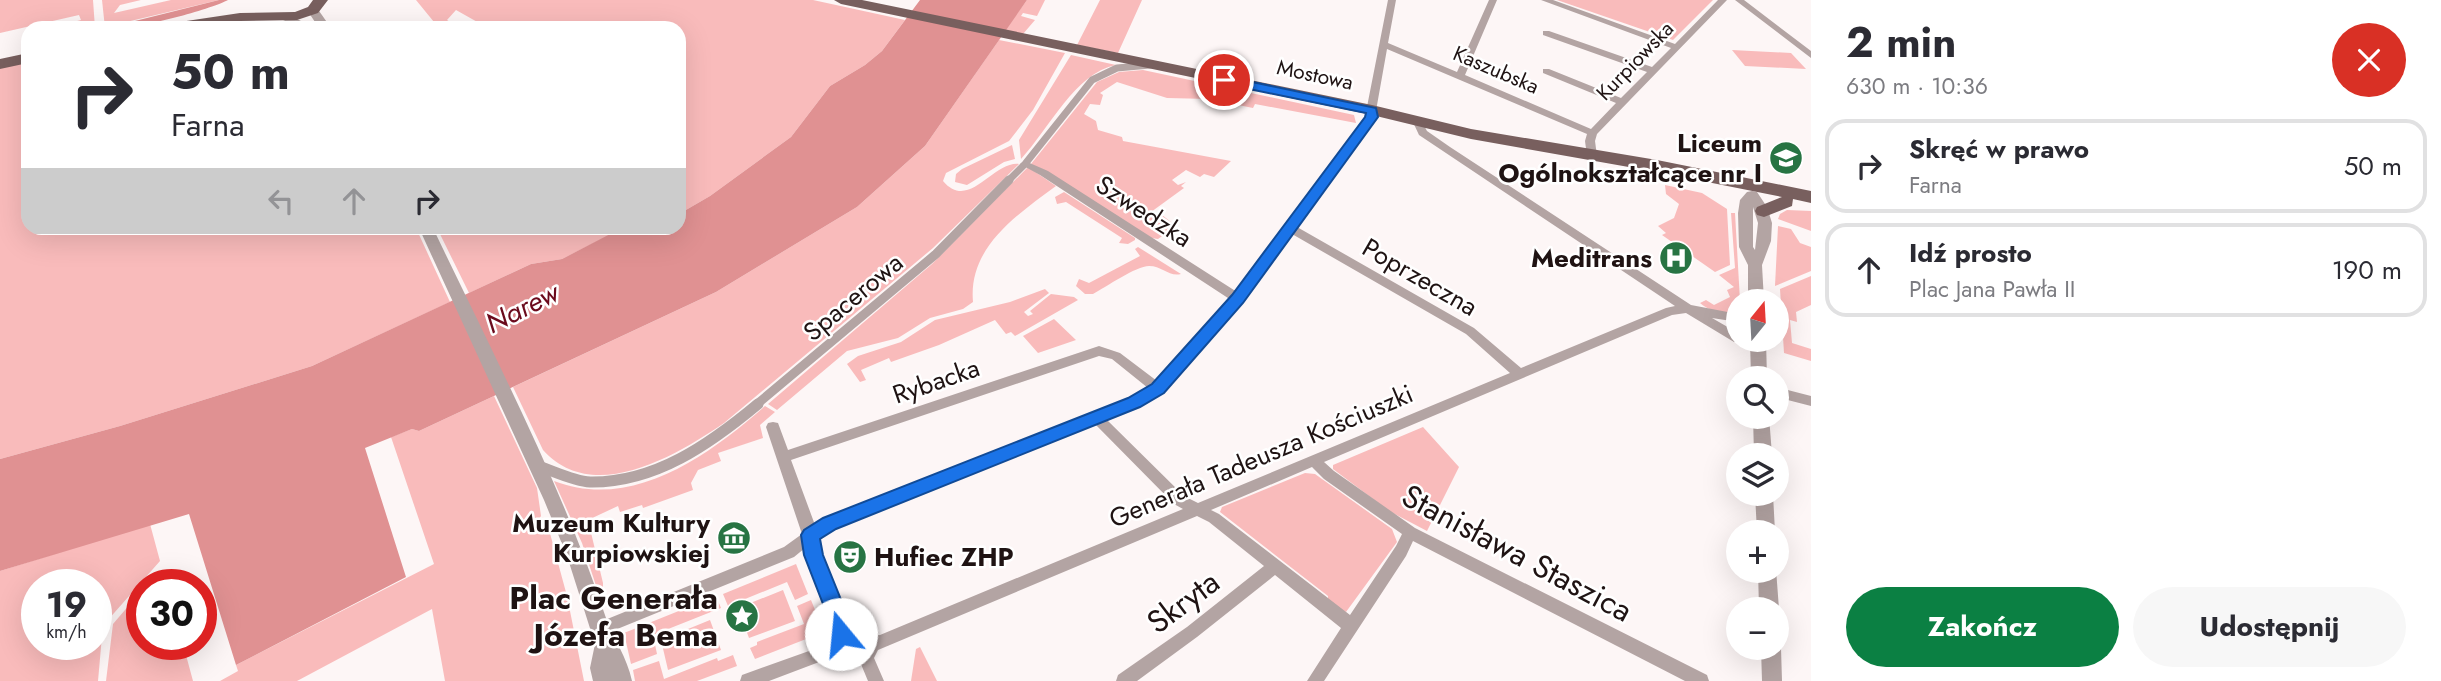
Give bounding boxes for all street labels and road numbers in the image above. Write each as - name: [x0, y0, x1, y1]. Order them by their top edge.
- street label: Kurpiowska: [1589, 15, 1681, 107]
- street label: Kaszubska: [1448, 38, 1544, 102]
- street label: Mostowa: [1274, 52, 1356, 98]
- street label: Szwedzka: [1088, 166, 1200, 256]
- street label: Poprzeczna: [1355, 229, 1485, 325]
- street label: Spacerowa: [795, 244, 911, 350]
- street label: Rybacka: [887, 348, 985, 414]
- street label: Generała Tadeusza Kościuszki: [1103, 375, 1419, 537]
- street label: Stanisława Staszica: [1394, 473, 1640, 633]
- street label: Skryta: [1137, 559, 1229, 645]

